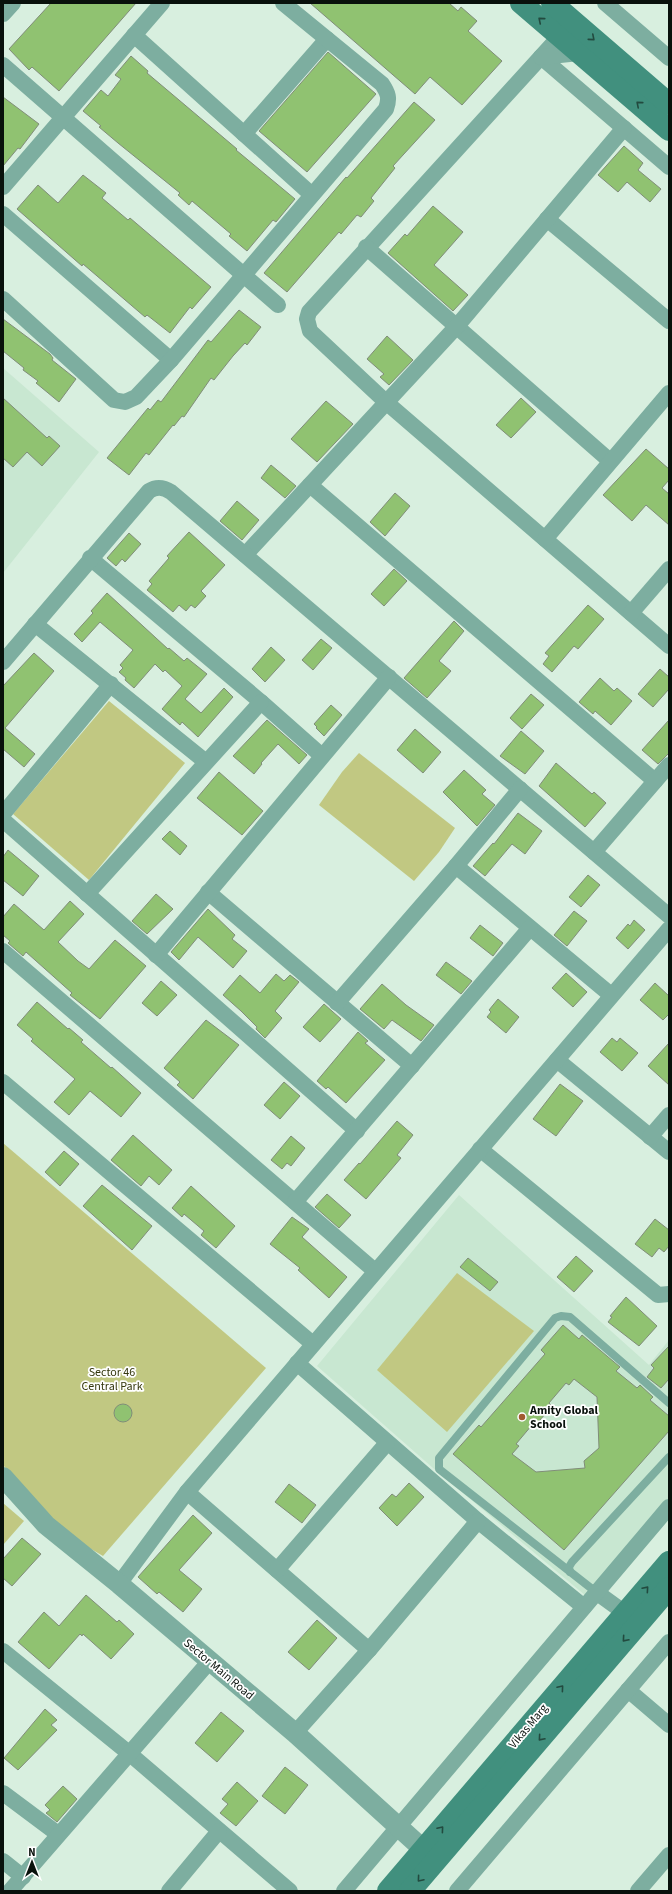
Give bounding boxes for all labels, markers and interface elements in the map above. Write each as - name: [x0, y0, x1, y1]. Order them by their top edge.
- one-way arrow: [538, 17, 545, 24]
- one-way arrow: [588, 33, 595, 40]
- one-way arrow: [637, 102, 644, 109]
- park label: Sector 46 Central Park: [81, 1364, 143, 1395]
- place label: Amity Global School: [529, 1402, 599, 1433]
- marker: Amity Global School: [517, 1412, 527, 1422]
- one-way arrow: [641, 1586, 648, 1593]
- street label: Sector Main Road: [180, 1635, 258, 1704]
- one-way arrow: [623, 1635, 630, 1642]
- one-way arrow: [557, 1685, 564, 1692]
- street label: Vikas Marg: [505, 1700, 552, 1752]
- one-way arrow: [538, 1733, 546, 1741]
- one-way arrow: [436, 1827, 443, 1834]
- north arrow: [12, 1842, 52, 1882]
- text: N: [28, 1845, 36, 1860]
- one-way arrow: [418, 1875, 425, 1882]

